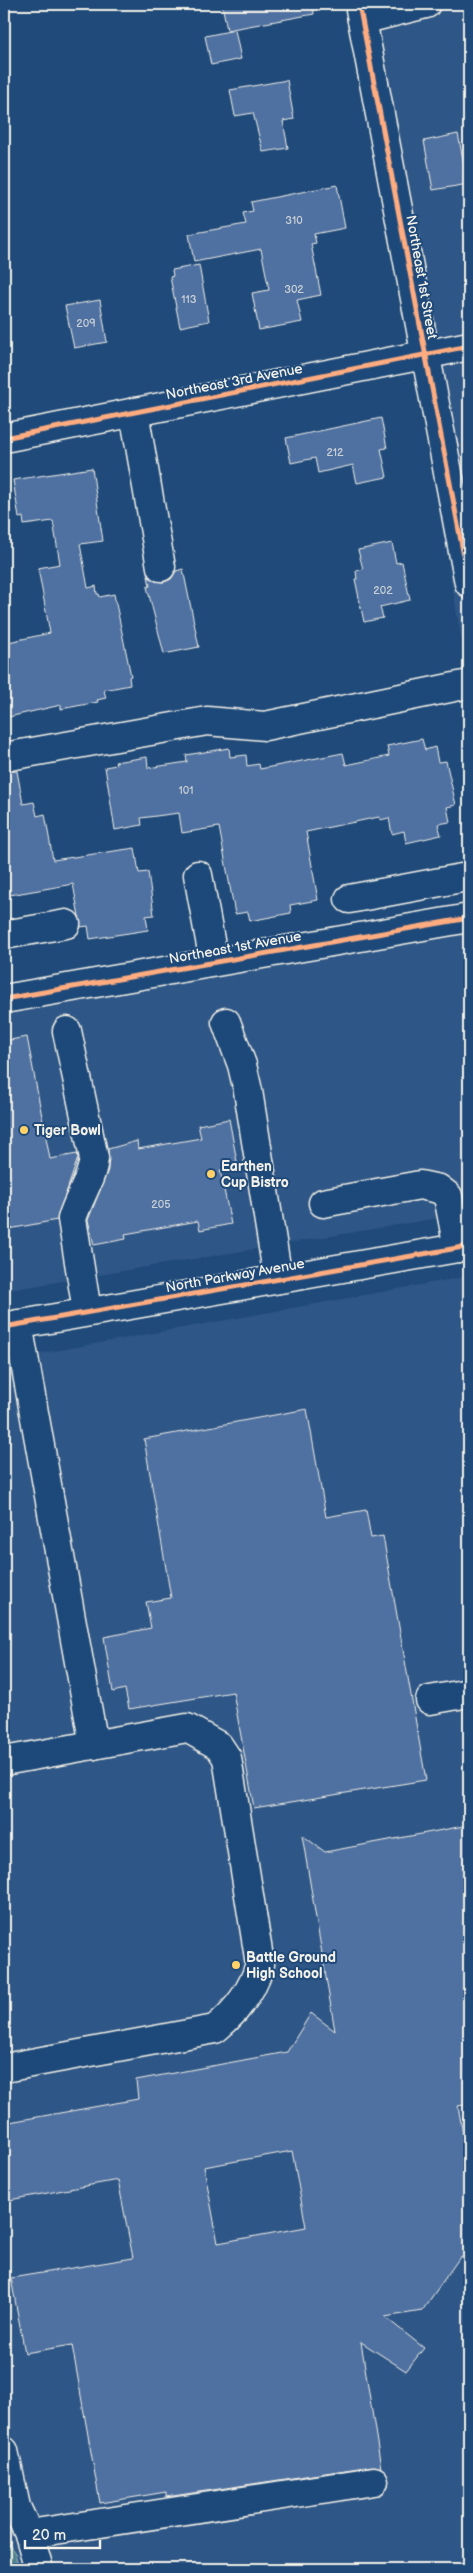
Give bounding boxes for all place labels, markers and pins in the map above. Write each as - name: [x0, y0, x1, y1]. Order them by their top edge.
- place label: Tiger Bowl: [34, 1122, 101, 1139]
- marker: Tiger Bowl: [18, 1124, 30, 1136]
- place label: Earthen Cup Bistro: [221, 1158, 289, 1191]
- marker: Earthen Cup Bistro: [205, 1168, 217, 1180]
- place label: Battle Ground High School: [246, 1949, 336, 1982]
- marker: Battle Ground High School: [230, 1959, 242, 1971]

